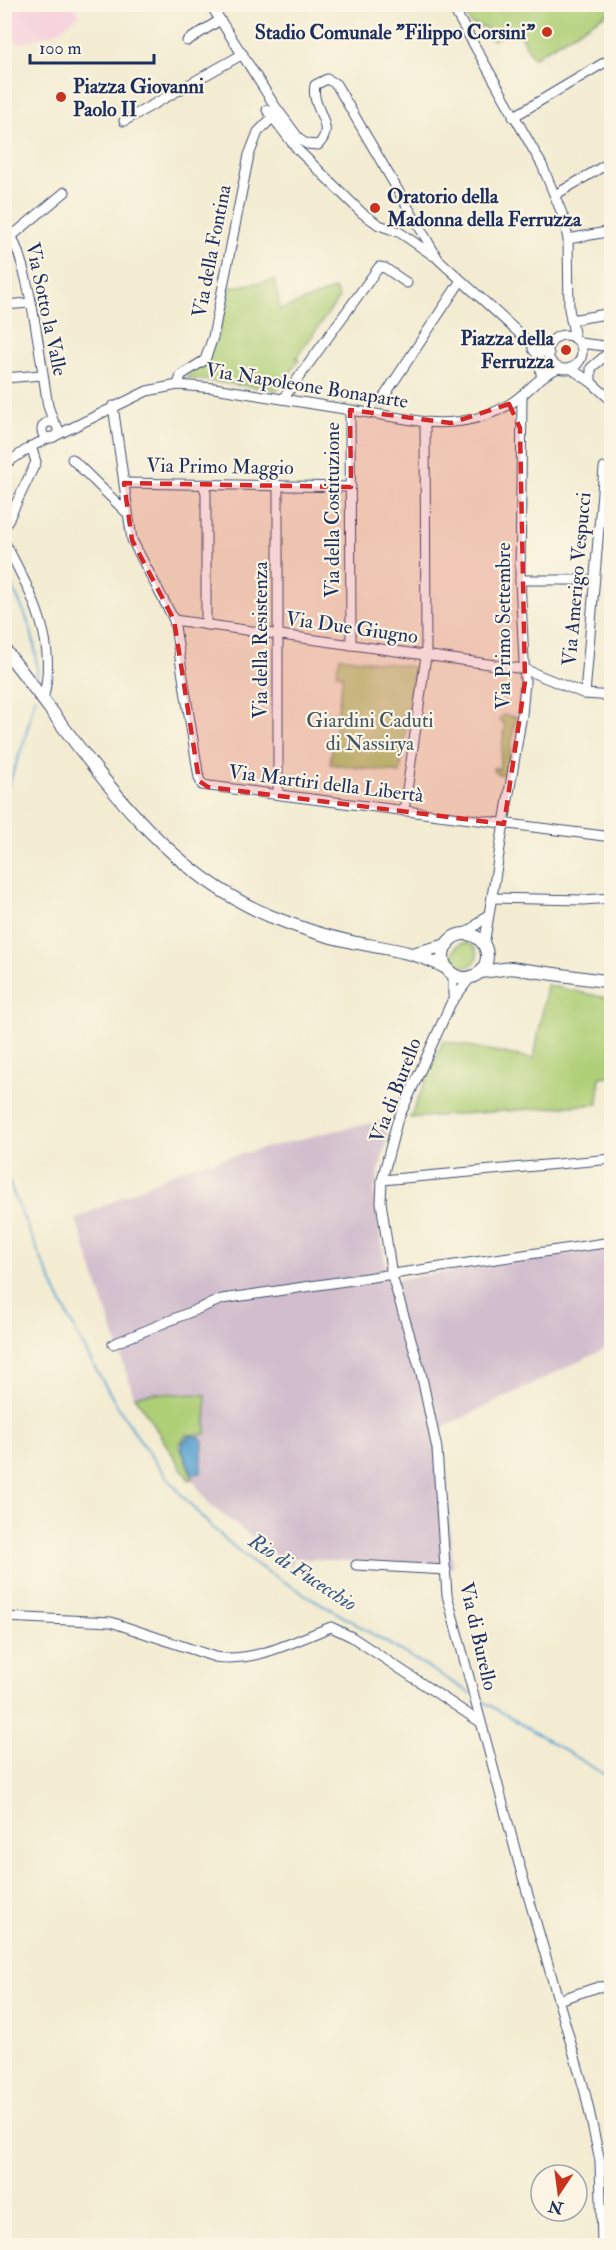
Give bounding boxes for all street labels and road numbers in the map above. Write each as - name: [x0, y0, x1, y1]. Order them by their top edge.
- street label: Via della Fontina: [186, 182, 237, 320]
- street label: Via Sotto la Valle: [20, 240, 73, 378]
- street label: Via Napoleone Bonaparte: [204, 357, 410, 415]
- street label: Via della Costituzione: [320, 422, 345, 598]
- street label: Via Primo Maggio: [146, 453, 294, 480]
- street label: Via Amerigo Vespucci: [556, 491, 598, 667]
- street label: Via Primo Settembre: [491, 542, 516, 710]
- street label: Via della Resistenza: [248, 561, 273, 719]
- street label: Via Due Giugno: [284, 606, 420, 649]
- street label: Via Martiri della Libertà: [227, 759, 426, 808]
- street label: Via di Burello: [364, 1034, 427, 1146]
- street label: Via di Burello: [454, 1580, 503, 1693]

